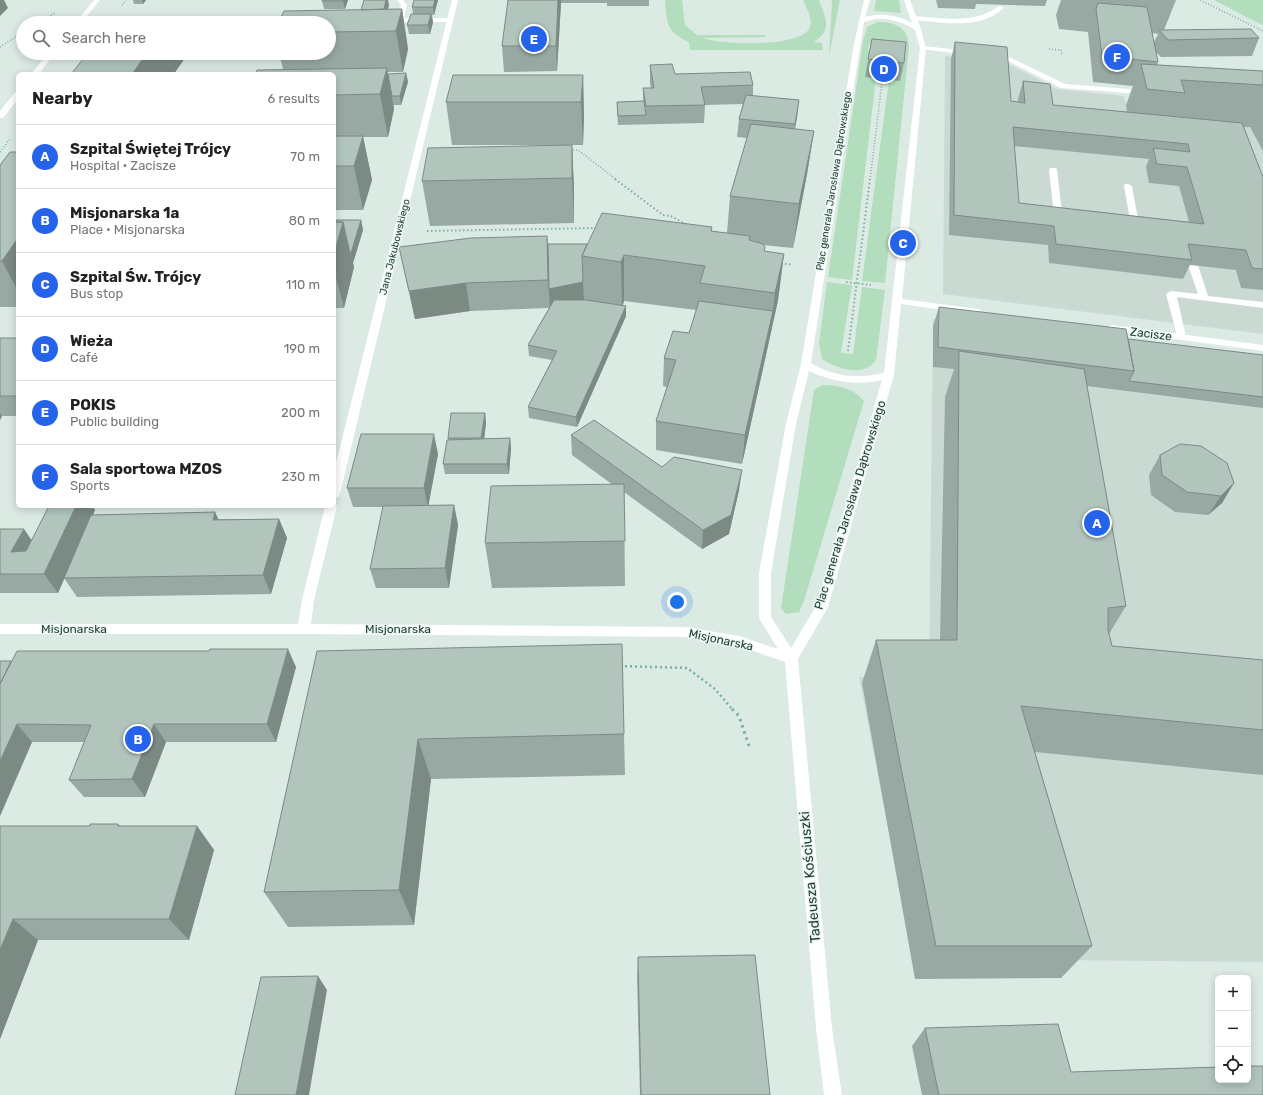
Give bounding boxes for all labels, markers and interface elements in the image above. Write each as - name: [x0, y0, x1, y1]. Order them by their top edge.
- search box: [16, 16, 336, 60]
- pin: E: [521, 24, 547, 54]
- icon: search: [30, 27, 52, 49]
- text: Search here: [62, 29, 146, 47]
- pin: F: [1104, 42, 1130, 72]
- pin: D: [871, 54, 897, 84]
- text: Nearby: [32, 88, 93, 108]
- street label: Plac generała Jarosława Dąbrowskiego: [814, 90, 854, 272]
- text: 6 results: [268, 91, 320, 106]
- text: Szpital Świętej Trójcy: [70, 140, 231, 158]
- text: A: [40, 149, 50, 164]
- text: 70 m: [290, 149, 320, 164]
- text: Hospital · Zacisze: [70, 158, 176, 173]
- street label: Jana Jakubowskiego: [377, 198, 413, 296]
- text: Misjonarska 1a: [70, 204, 179, 222]
- text: B: [40, 213, 50, 228]
- text: 80 m: [289, 213, 320, 228]
- text: Place · Misjonarska: [70, 222, 185, 237]
- pin: C: [890, 228, 916, 258]
- text: Szpital Św. Trójcy: [70, 268, 201, 286]
- text: C: [40, 277, 50, 292]
- text: 110 m: [286, 277, 320, 292]
- text: Bus stop: [70, 286, 123, 301]
- street label: Zacisze: [1129, 324, 1173, 344]
- text: Wieża: [70, 332, 113, 350]
- text: D: [40, 341, 50, 356]
- text: 190 m: [284, 341, 320, 356]
- text: Café: [70, 350, 98, 365]
- text: POKIS: [70, 396, 116, 414]
- street label: Plac generała Jarosława Dąbrowskiego: [811, 399, 889, 611]
- text: E: [41, 405, 49, 420]
- text: 200 m: [281, 405, 320, 420]
- text: Public building: [70, 414, 159, 429]
- text: Sala sportowa MZOS: [70, 460, 222, 478]
- text: F: [41, 469, 49, 484]
- text: 230 m: [282, 469, 320, 484]
- text: Sports: [70, 478, 110, 493]
- pin: A: [1084, 508, 1110, 538]
- your location: [667, 592, 687, 612]
- street label: Misjonarska: [41, 622, 107, 636]
- street label: Misjonarska: [365, 622, 431, 636]
- street label: Misjonarska: [687, 626, 755, 654]
- pin: B: [125, 724, 151, 754]
- street label: Tadeusza Kościuszki: [796, 810, 824, 944]
- map controls: [1215, 975, 1251, 1083]
- button: +: [1215, 975, 1251, 1011]
- button: −: [1215, 1011, 1251, 1047]
- button: locate: [1215, 1047, 1251, 1083]

